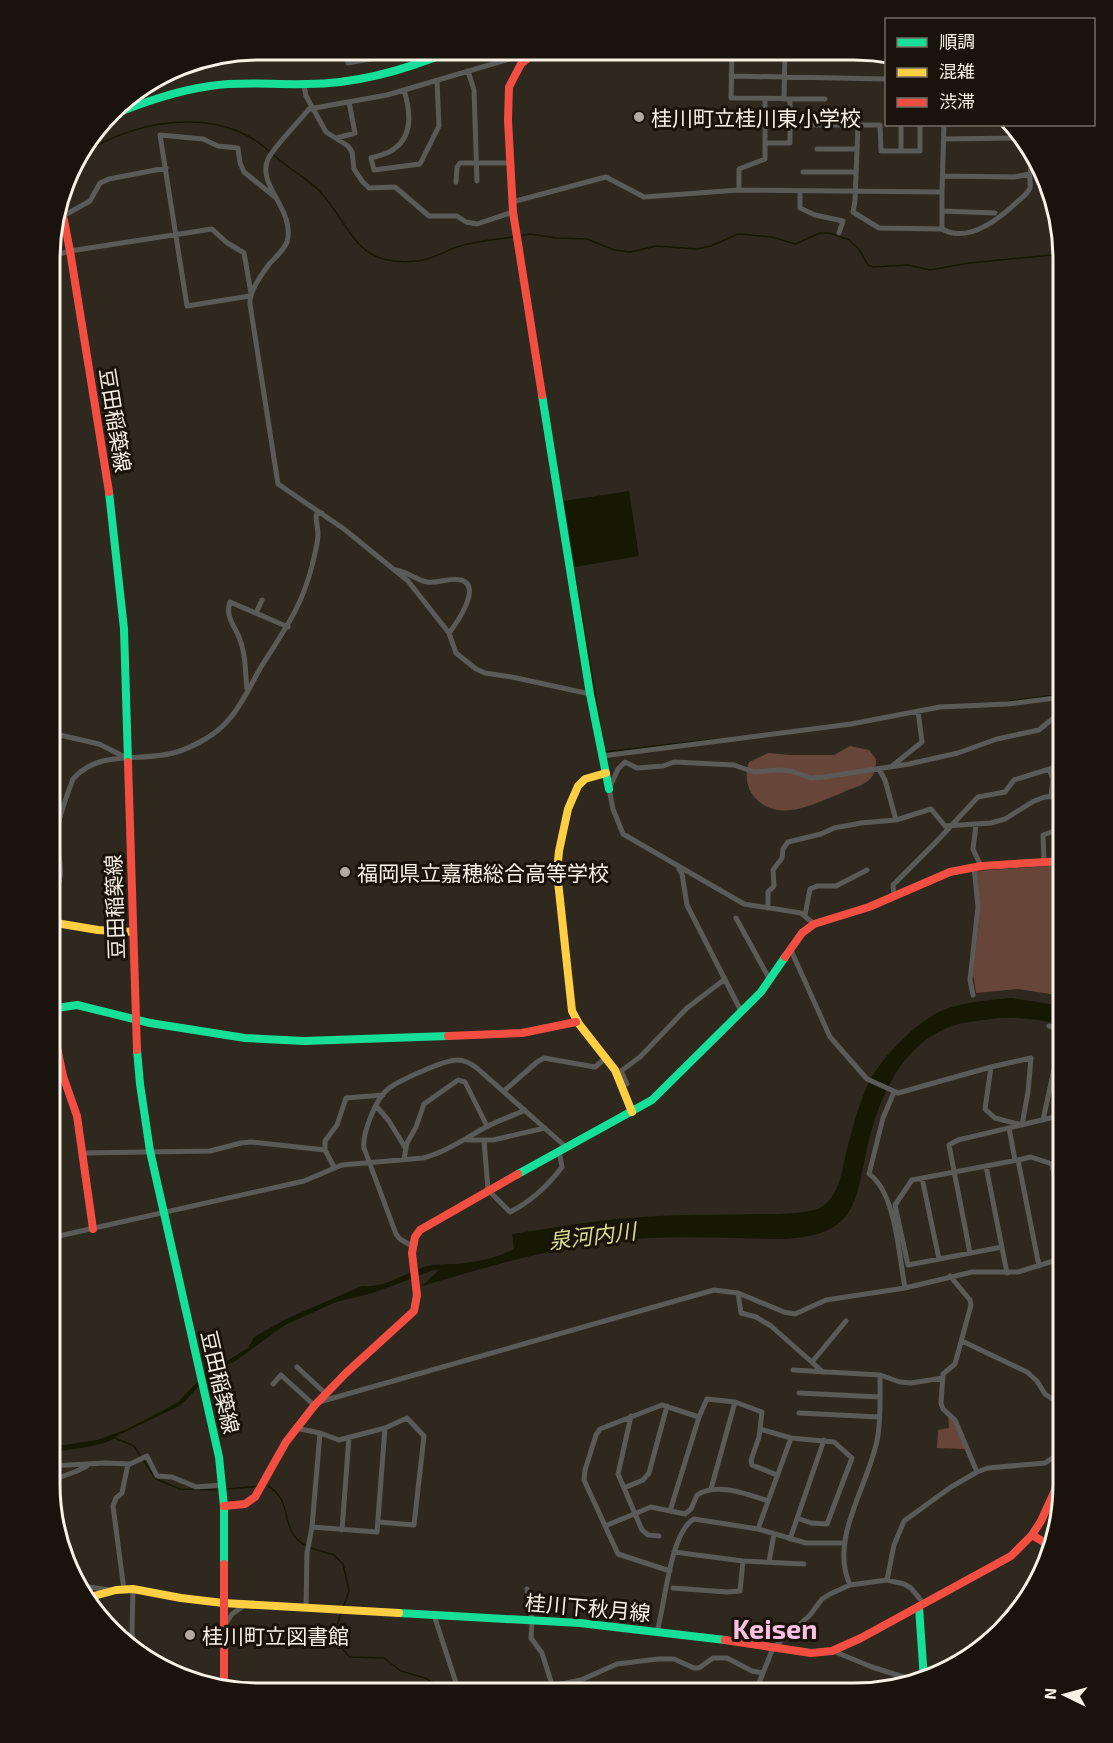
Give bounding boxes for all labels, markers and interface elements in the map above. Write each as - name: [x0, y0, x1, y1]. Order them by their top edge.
- legend: [885, 18, 1095, 126]
- text: 順調: [939, 30, 975, 52]
- text: 混雑: [939, 60, 975, 82]
- text: 渋滞: [939, 90, 975, 112]
- place label: 桂川町立桂川東小学校: [651, 105, 861, 130]
- marker: 桂川町立桂川東小学校: [632, 110, 646, 124]
- street label: 豆田稲築線: [95, 366, 137, 474]
- street label: 豆田稲築線: [100, 854, 128, 960]
- place label: 福岡県立嘉穂総合高等学校: [357, 860, 609, 885]
- marker: 福岡県立嘉穂総合高等学校: [338, 865, 352, 879]
- water label: 泉河内川: [547, 1216, 639, 1253]
- street label: 豆田稲築線: [197, 1328, 245, 1436]
- street label: 桂川下秋月線: [524, 1589, 652, 1625]
- district label: Keisen: [732, 1612, 818, 1644]
- place label: 桂川町立図書館: [202, 1623, 349, 1648]
- marker: 桂川町立図書館: [183, 1628, 197, 1642]
- north arrow: [1035, 1665, 1095, 1725]
- text: N: [1040, 1687, 1060, 1700]

